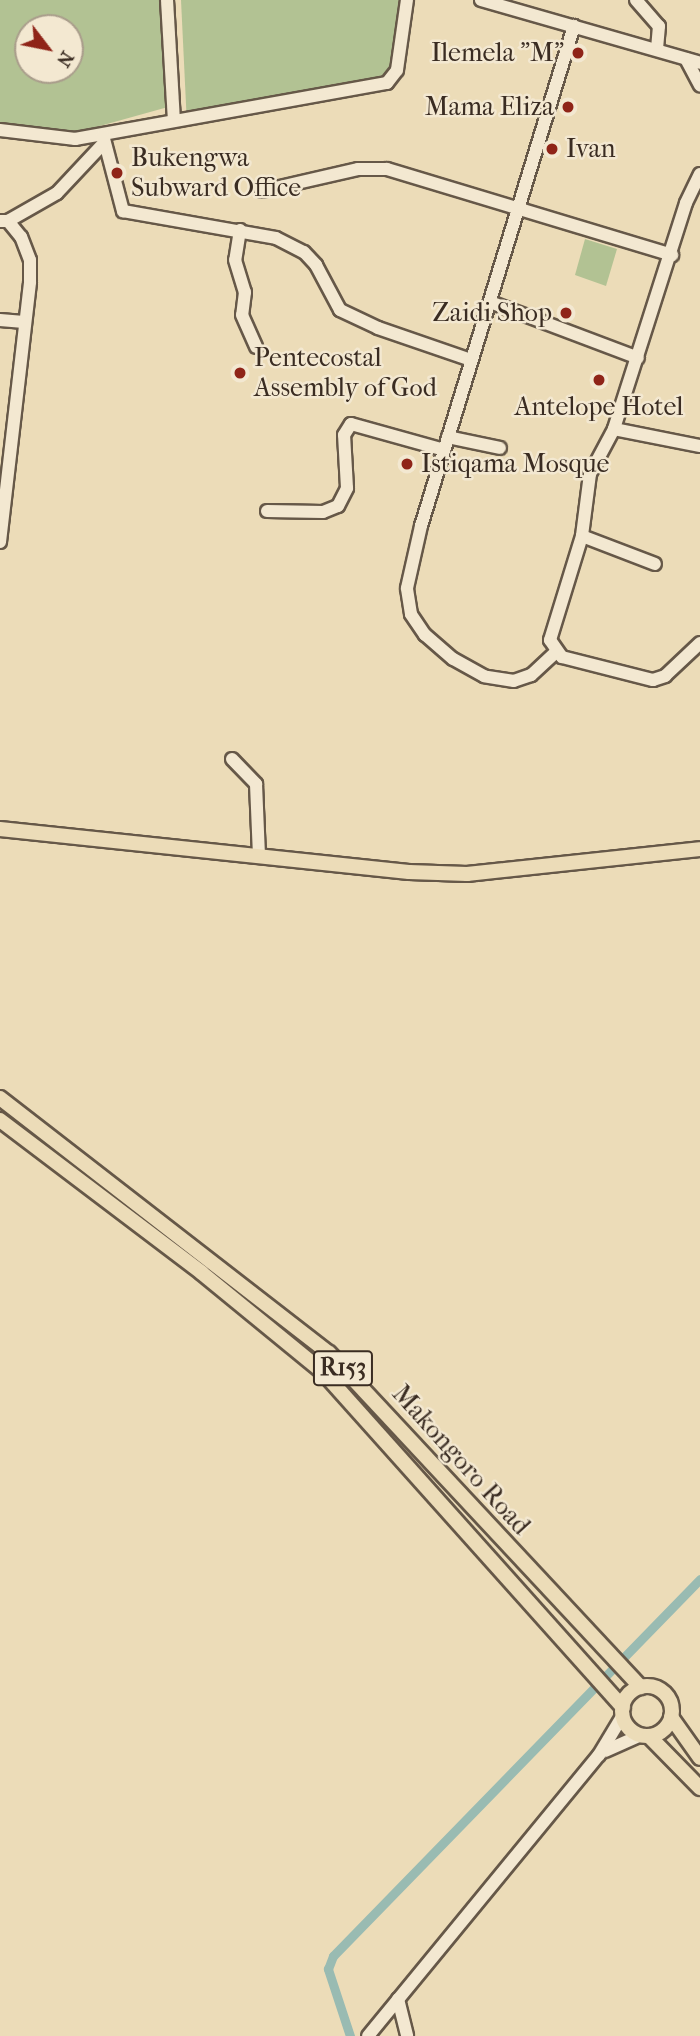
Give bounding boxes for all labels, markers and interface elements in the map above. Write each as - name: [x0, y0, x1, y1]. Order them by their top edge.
- north arrow: [14, 14, 84, 84]
- place label: Ilemela "M": [431, 37, 564, 69]
- marker: Ilemela "M": [570, 45, 586, 61]
- text: N: [52, 47, 78, 71]
- place label: Mama Eliza: [425, 91, 554, 123]
- marker: Mama Eliza: [560, 99, 576, 115]
- place label: Ivan: [566, 133, 616, 165]
- marker: Ivan: [544, 141, 560, 157]
- place label: Bukengwa Subward Office: [131, 142, 301, 204]
- marker: Bukengwa Subward Office: [109, 165, 125, 181]
- place label: Zaidi Shop: [432, 297, 552, 329]
- marker: Zaidi Shop: [558, 305, 574, 321]
- place label: Pentecostal Assembly of God: [254, 342, 437, 404]
- marker: Pentecostal Assembly of God: [232, 365, 248, 381]
- marker: Antelope Hotel: [591, 372, 607, 388]
- place label: Antelope Hotel: [514, 391, 684, 423]
- place label: Istiqama Mosque: [421, 448, 609, 480]
- marker: Istiqama Mosque: [399, 456, 415, 472]
- road number: R153: [312, 1348, 374, 1388]
- street label: Makongoro Road: [385, 1379, 537, 1541]

